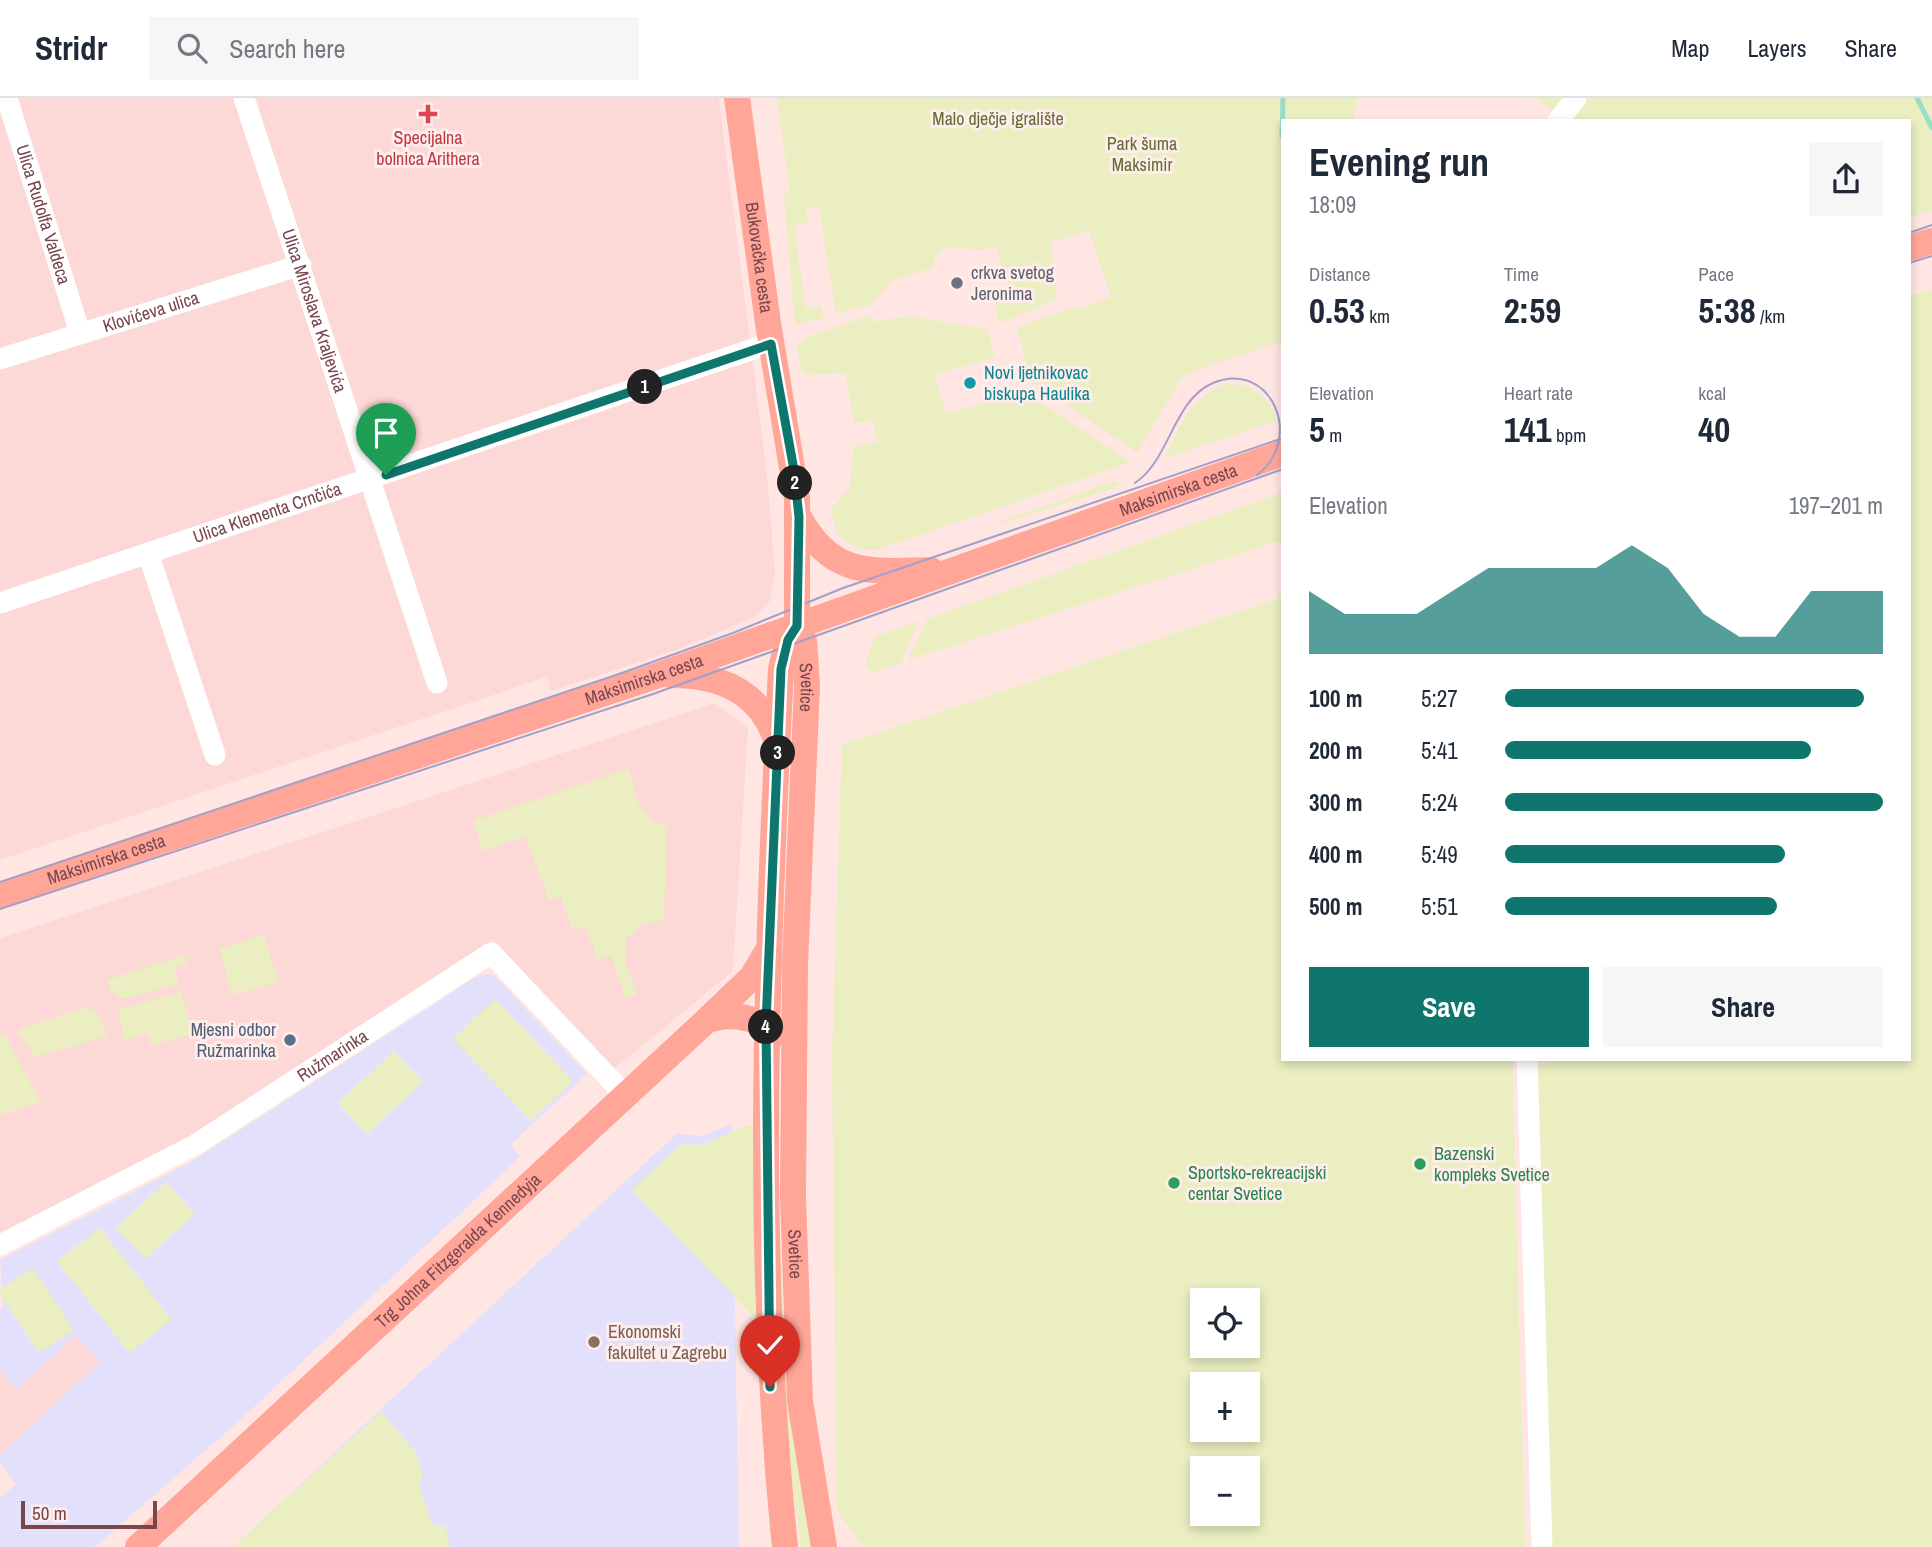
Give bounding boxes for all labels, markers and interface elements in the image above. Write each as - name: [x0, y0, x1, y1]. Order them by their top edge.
- search box: [149, 17, 639, 80]
- text: Stridr: [35, 26, 107, 70]
- icon: search: [173, 29, 211, 67]
- text: Search here: [229, 31, 345, 66]
- text: Map: [1671, 32, 1709, 64]
- text: Layers: [1747, 32, 1806, 64]
- text: Share: [1844, 32, 1897, 64]
- marker: Specijalna bolnica Arithera: [418, 104, 438, 124]
- park label: Malo dječje igralište: [932, 106, 1064, 131]
- place label: Specijalna bolnica Arithera: [376, 125, 480, 171]
- park label: Park šuma Maksimir: [1107, 131, 1177, 177]
- text: Evening run: [1309, 137, 1489, 188]
- street label: Ulica Rudolfa Valdeca: [10, 141, 77, 287]
- button: share: [1809, 142, 1883, 216]
- text: 18:09: [1309, 189, 1356, 220]
- street label: Bukovačka cesta: [739, 200, 779, 314]
- street label: Ulica Miroslava Kraljevića: [276, 226, 353, 396]
- place label: crkva svetog Jeronima: [971, 260, 1055, 306]
- text: Distance: [1309, 261, 1370, 287]
- text: Time: [1504, 261, 1539, 287]
- text: Pace: [1698, 261, 1734, 287]
- marker: crkva svetog Jeronima: [949, 275, 965, 291]
- street label: Klovićeva ulica: [99, 285, 202, 338]
- text: 0.53: [1309, 287, 1365, 334]
- text: 2:59: [1504, 287, 1561, 334]
- text: 5:38: [1698, 287, 1756, 334]
- text: km: [1365, 303, 1390, 329]
- text: /km: [1756, 303, 1785, 329]
- place label: Novi ljetnikovac biskupa Haulika: [984, 360, 1090, 406]
- pin: 1: [628, 370, 662, 404]
- text: 1: [640, 373, 649, 399]
- marker: Novi ljetnikovac biskupa Haulika: [962, 375, 978, 391]
- text: Elevation: [1309, 380, 1374, 406]
- text: Heart rate: [1504, 380, 1573, 406]
- text: kcal: [1698, 380, 1726, 406]
- pin: [356, 403, 416, 475]
- text: 5: [1309, 406, 1325, 453]
- text: 141: [1504, 406, 1552, 453]
- text: 40: [1698, 406, 1730, 453]
- icon: arrive: [367, 414, 405, 452]
- text: m: [1325, 422, 1342, 448]
- text: bpm: [1552, 422, 1586, 448]
- street label: Maksimirska cesta: [1116, 457, 1240, 522]
- pin: 2: [778, 466, 812, 500]
- text: 2: [790, 469, 799, 495]
- street label: Ulica Klementa Crnčića: [190, 476, 345, 549]
- text: Elevation: [1309, 490, 1388, 521]
- text: 197–201 m: [1789, 490, 1883, 521]
- street label: Maksimirska cesta: [582, 647, 706, 711]
- street label: Svetice: [794, 662, 820, 713]
- text: 100 m: [1309, 683, 1362, 714]
- text: 5:27: [1421, 683, 1458, 714]
- text: 200 m: [1309, 735, 1362, 766]
- text: 5:41: [1421, 735, 1458, 766]
- pin: 3: [760, 736, 796, 770]
- text: 3: [773, 739, 782, 765]
- text: 300 m: [1309, 787, 1362, 818]
- text: 5:24: [1421, 787, 1458, 818]
- street label: Maksimirska cesta: [44, 828, 168, 890]
- text: 400 m: [1309, 839, 1362, 870]
- text: 5:49: [1421, 839, 1458, 870]
- text: 500 m: [1309, 891, 1362, 922]
- text: 5:51: [1421, 891, 1458, 922]
- button: Save: [1309, 967, 1589, 1047]
- button: Share: [1603, 967, 1883, 1047]
- pin: 4: [748, 1010, 784, 1044]
- text: 4: [761, 1013, 770, 1039]
- place label: Mjesni odbor Ružmarinka: [191, 1017, 276, 1063]
- street label: Ružmarinka: [292, 1023, 372, 1088]
- marker: Mjesni odbor Ružmarinka: [282, 1032, 298, 1048]
- place label: Bazenski kompleks Svetice: [1434, 1141, 1550, 1187]
- marker: Bazenski kompleks Svetice: [1412, 1156, 1428, 1172]
- place label: Sportsko-rekreacijski centar Svetice: [1188, 1160, 1327, 1206]
- street label: Trg Johna Fitzgeralda Kennedyja: [369, 1167, 546, 1334]
- marker: Sportsko-rekreacijski centar Svetice: [1166, 1175, 1182, 1191]
- street label: Svetice: [782, 1229, 809, 1279]
- map controls: [1190, 1288, 1260, 1526]
- button: locate: [1190, 1288, 1260, 1358]
- pin: [740, 1315, 800, 1387]
- place label: Ekonomski fakultet u Zagrebu: [608, 1319, 727, 1365]
- icon: check: [751, 1326, 789, 1364]
- marker: Ekonomski fakultet u Zagrebu: [586, 1334, 602, 1350]
- button: +: [1190, 1372, 1260, 1442]
- button: −: [1190, 1456, 1260, 1526]
- scale bar: [21, 1498, 158, 1530]
- text: 50 m: [32, 1500, 67, 1526]

